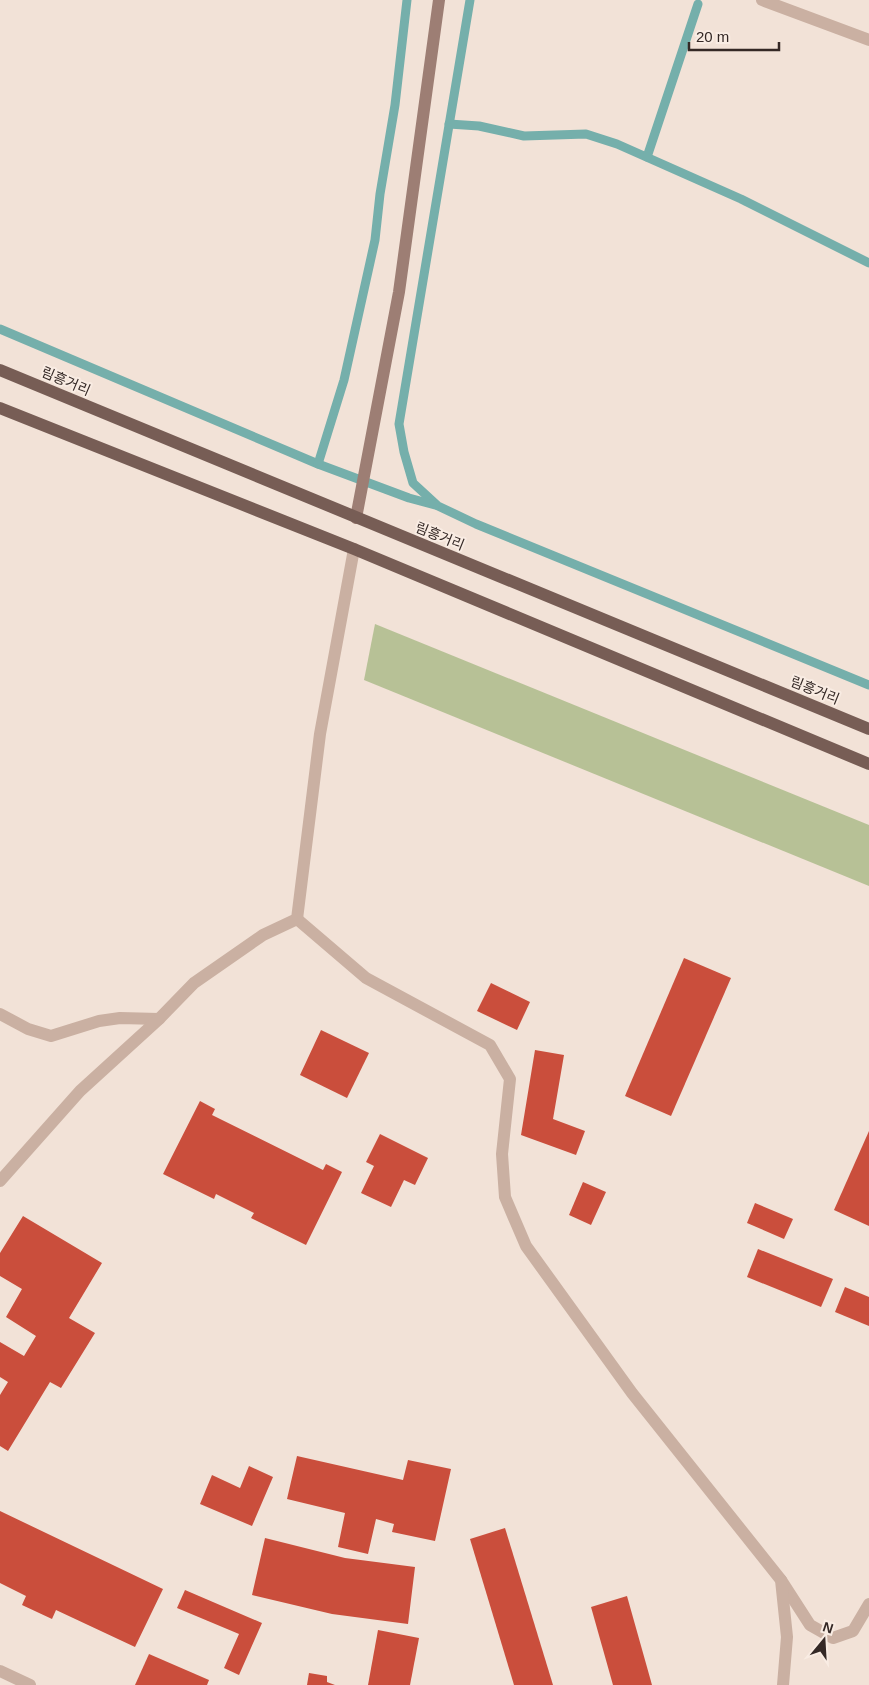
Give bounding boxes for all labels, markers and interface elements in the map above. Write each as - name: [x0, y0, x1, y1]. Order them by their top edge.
- scale bar: [689, 20, 779, 52]
- text: 20 m: [696, 28, 729, 45]
- street label: 림흥거리: [39, 364, 93, 398]
- street label: 림흥거리: [413, 519, 467, 553]
- street label: 림흥거리: [788, 673, 842, 707]
- north arrow: [799, 1615, 849, 1665]
- text: N: [821, 1618, 835, 1637]

